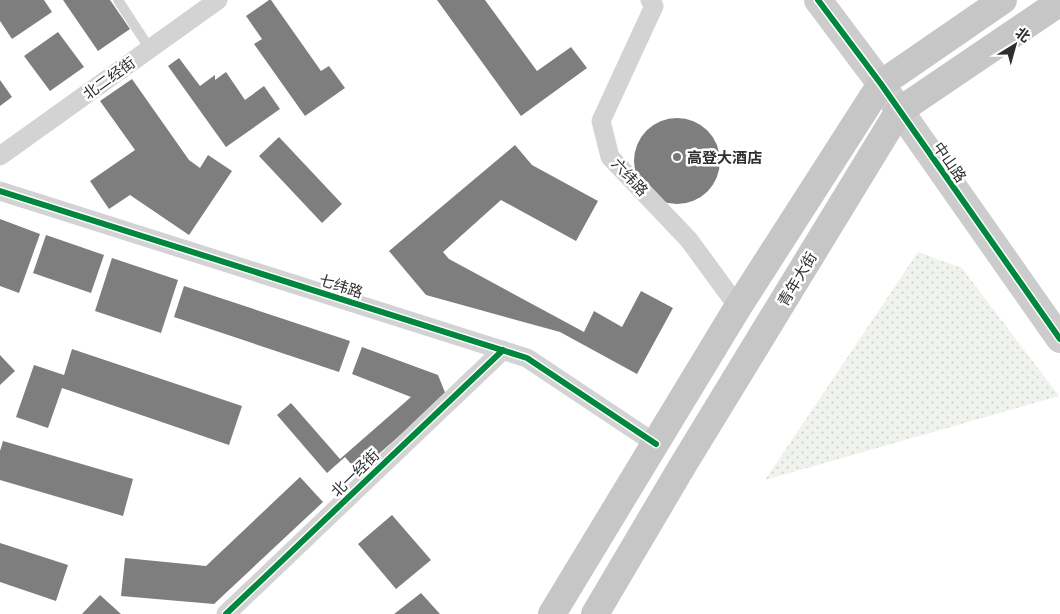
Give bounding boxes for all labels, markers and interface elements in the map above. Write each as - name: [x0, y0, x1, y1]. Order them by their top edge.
- north arrow: [990, 20, 1040, 70]
- text: 北: [1012, 23, 1034, 46]
- street label: 北二经街: [79, 52, 139, 104]
- street label: 中山路: [928, 138, 972, 186]
- place label: 高登大酒店: [687, 147, 762, 168]
- marker: 高登大酒店: [671, 151, 683, 163]
- street label: 六纬路: [607, 153, 653, 201]
- street label: 青年大街: [773, 248, 821, 310]
- street label: 七纬路: [316, 269, 366, 303]
- street label: 北一经街: [326, 445, 384, 501]

